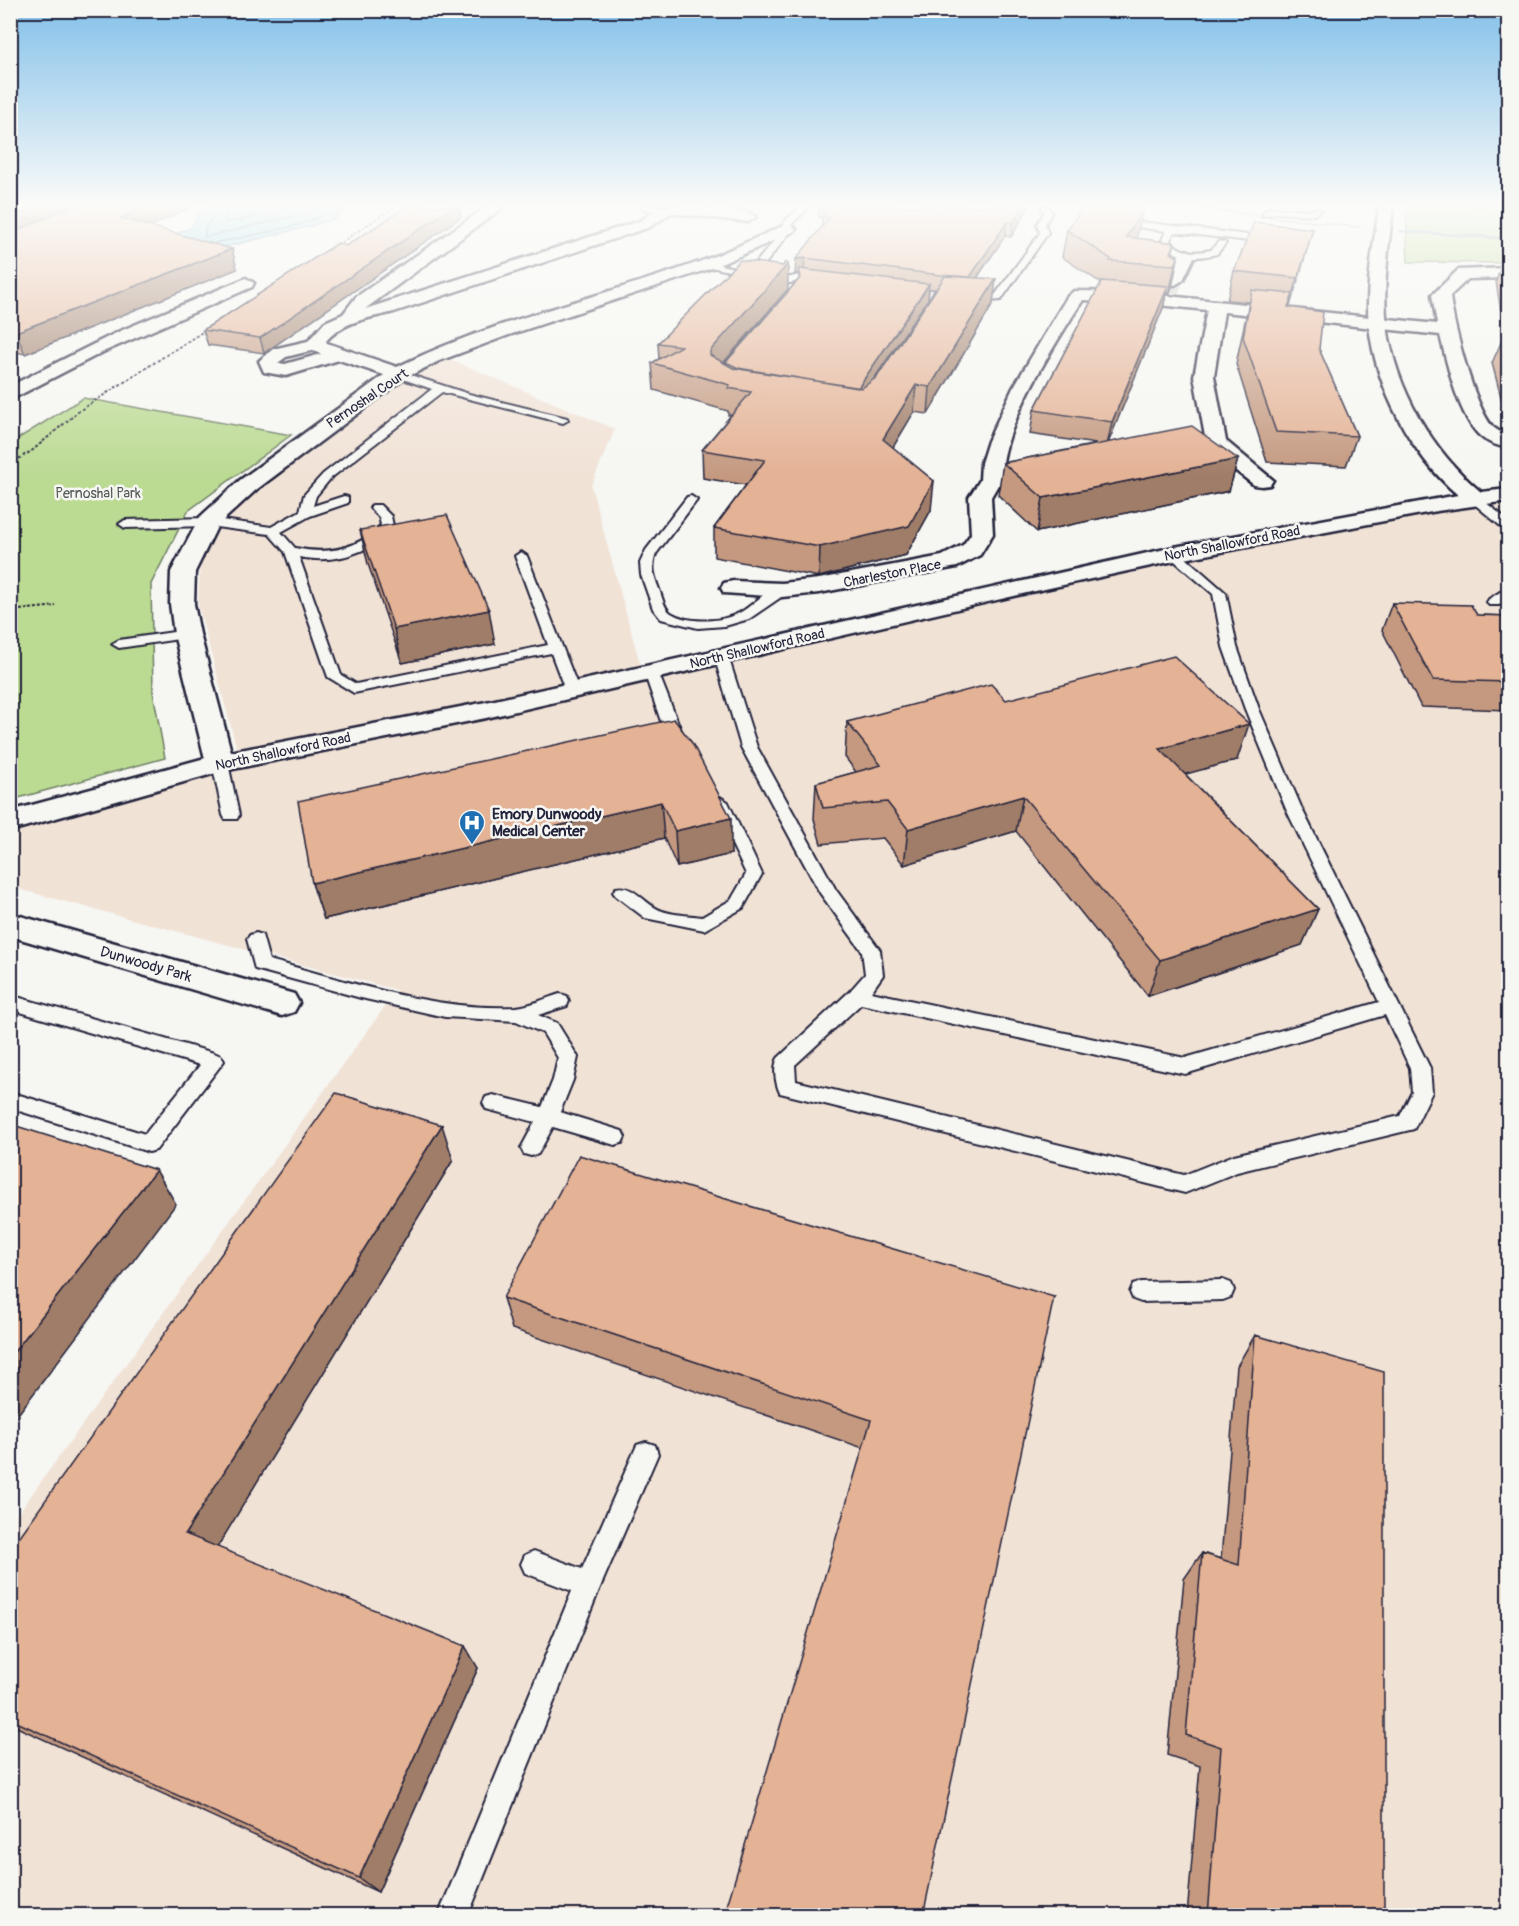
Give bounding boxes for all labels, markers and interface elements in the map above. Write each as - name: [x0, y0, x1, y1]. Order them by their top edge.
- street label: Pernoshal Court: [323, 365, 412, 432]
- park label: Pernoshal Park: [55, 485, 141, 502]
- street label: North Shallowford Road: [1163, 522, 1302, 565]
- street label: Charleston Place: [842, 556, 942, 591]
- street label: North Shallowford Road: [688, 625, 826, 672]
- street label: North Shallowford Road: [214, 729, 352, 774]
- place label: Emory Dunwoody Medical Center: [492, 805, 602, 841]
- hospital icon: Emory Dunwoody Medical Center: [457, 808, 487, 846]
- street label: Dunwoody Park: [98, 942, 195, 987]

